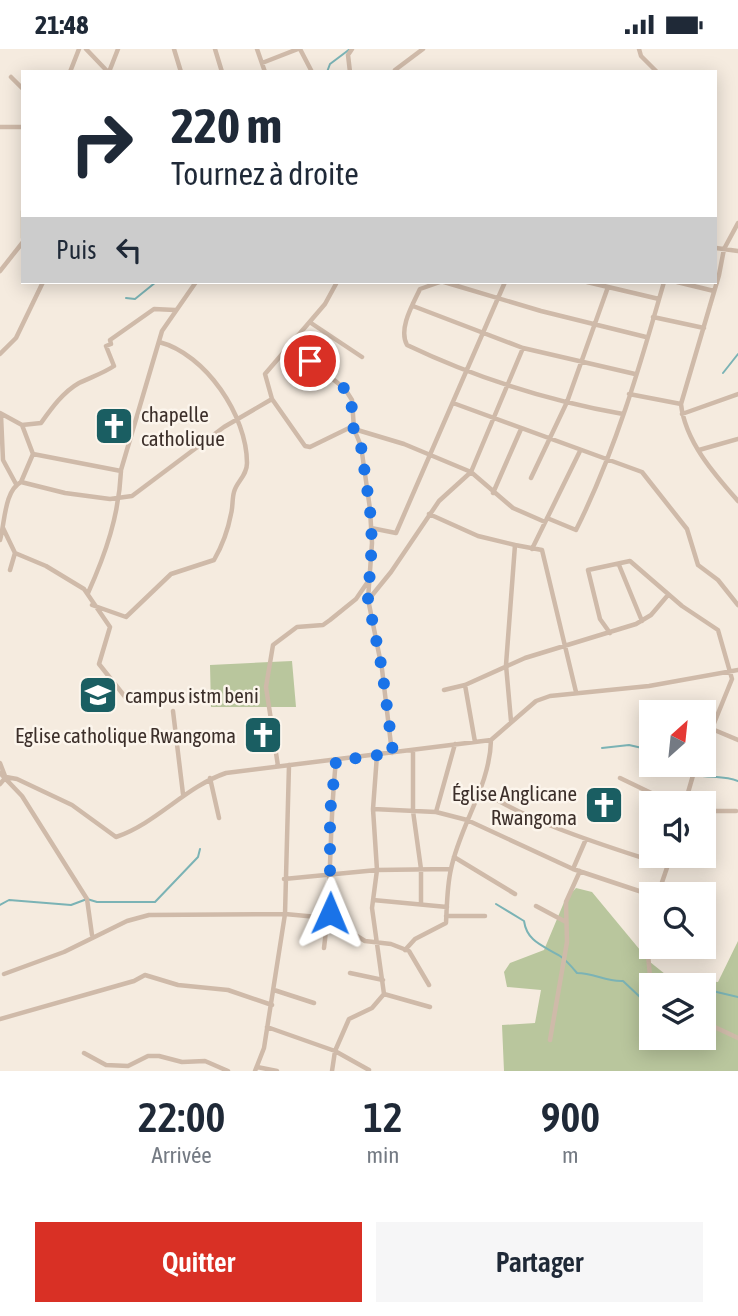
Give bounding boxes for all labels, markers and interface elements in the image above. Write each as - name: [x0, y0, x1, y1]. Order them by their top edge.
- text: 21:48: [35, 10, 89, 40]
- text: 220 m: [171, 97, 282, 153]
- icon: right: [56, 98, 147, 189]
- text: Tournez à droite: [171, 155, 359, 192]
- icon: left: [110, 231, 148, 269]
- text: Puis: [56, 235, 96, 265]
- pin: [280, 331, 340, 391]
- icon: arrive: [291, 342, 329, 380]
- place label: chapelle catholique: [141, 402, 225, 450]
- church icon: chapelle catholique: [93, 405, 135, 447]
- school or university icon: campus istm beni: [77, 674, 119, 716]
- place label: campus istm beni: [125, 683, 259, 707]
- north arrow: [639, 700, 716, 777]
- map controls: [639, 700, 716, 1050]
- church icon: Eglise catholique Rwangoma: [242, 714, 284, 756]
- place label: Eglise catholique Rwangoma: [15, 723, 236, 747]
- place label: Église Anglicane Rwangoma: [452, 781, 577, 829]
- church icon: Église Anglicane Rwangoma: [583, 784, 625, 826]
- button: sound: [639, 791, 716, 868]
- position arrow: [293, 876, 367, 950]
- button: search: [639, 882, 716, 959]
- button: layers: [639, 973, 716, 1050]
- text: 22:00: [138, 1093, 225, 1141]
- text: 12: [363, 1093, 403, 1141]
- text: 900: [541, 1093, 600, 1141]
- text: Arrivée: [152, 1142, 212, 1168]
- text: min: [367, 1142, 400, 1168]
- text: m: [562, 1142, 579, 1168]
- button: Quitter: [35, 1222, 362, 1302]
- button: Partager: [376, 1222, 703, 1302]

